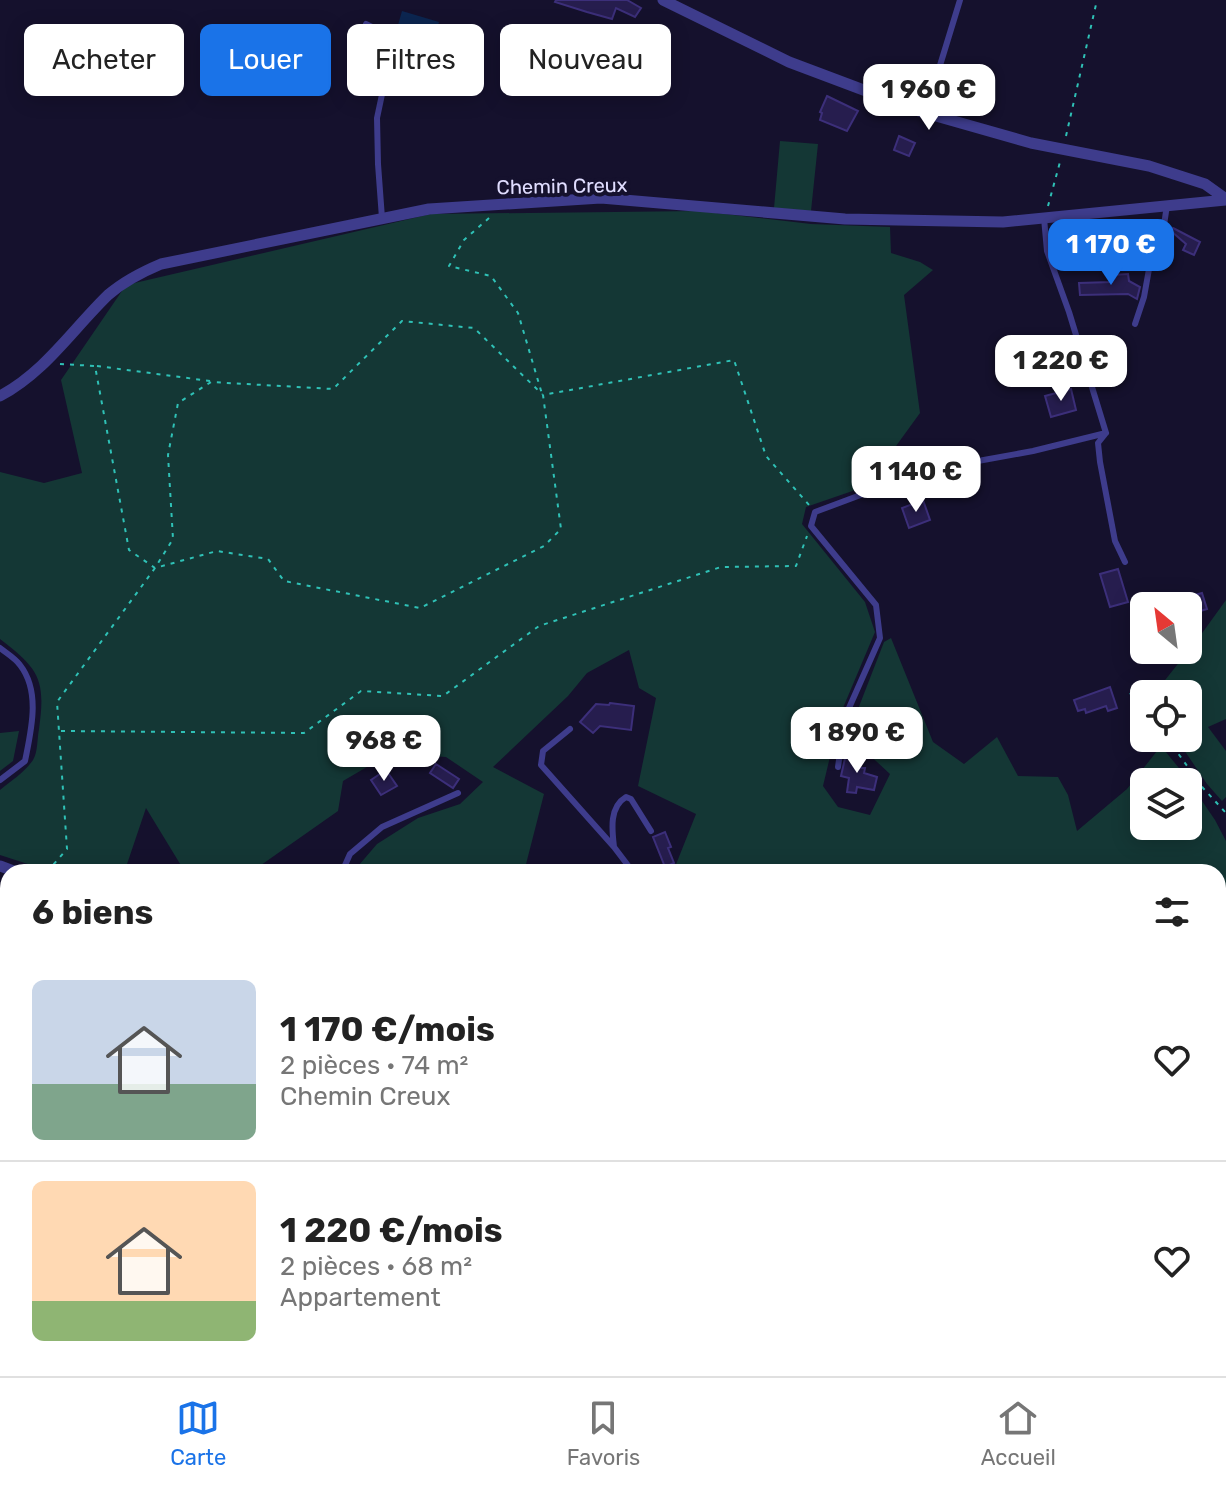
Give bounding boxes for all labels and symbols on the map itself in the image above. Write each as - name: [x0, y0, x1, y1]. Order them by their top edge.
- pin: 1 960 €: [855, 64, 1003, 132]
- street label: Chemin Creux: [496, 173, 628, 199]
- pin: 1 170 €: [1037, 219, 1185, 287]
- pin: 1 220 €: [987, 335, 1135, 403]
- pin: 1 140 €: [842, 446, 990, 514]
- north arrow: [1130, 592, 1202, 664]
- pin: 1 890 €: [783, 707, 931, 775]
- pin: 968 €: [328, 715, 440, 783]

